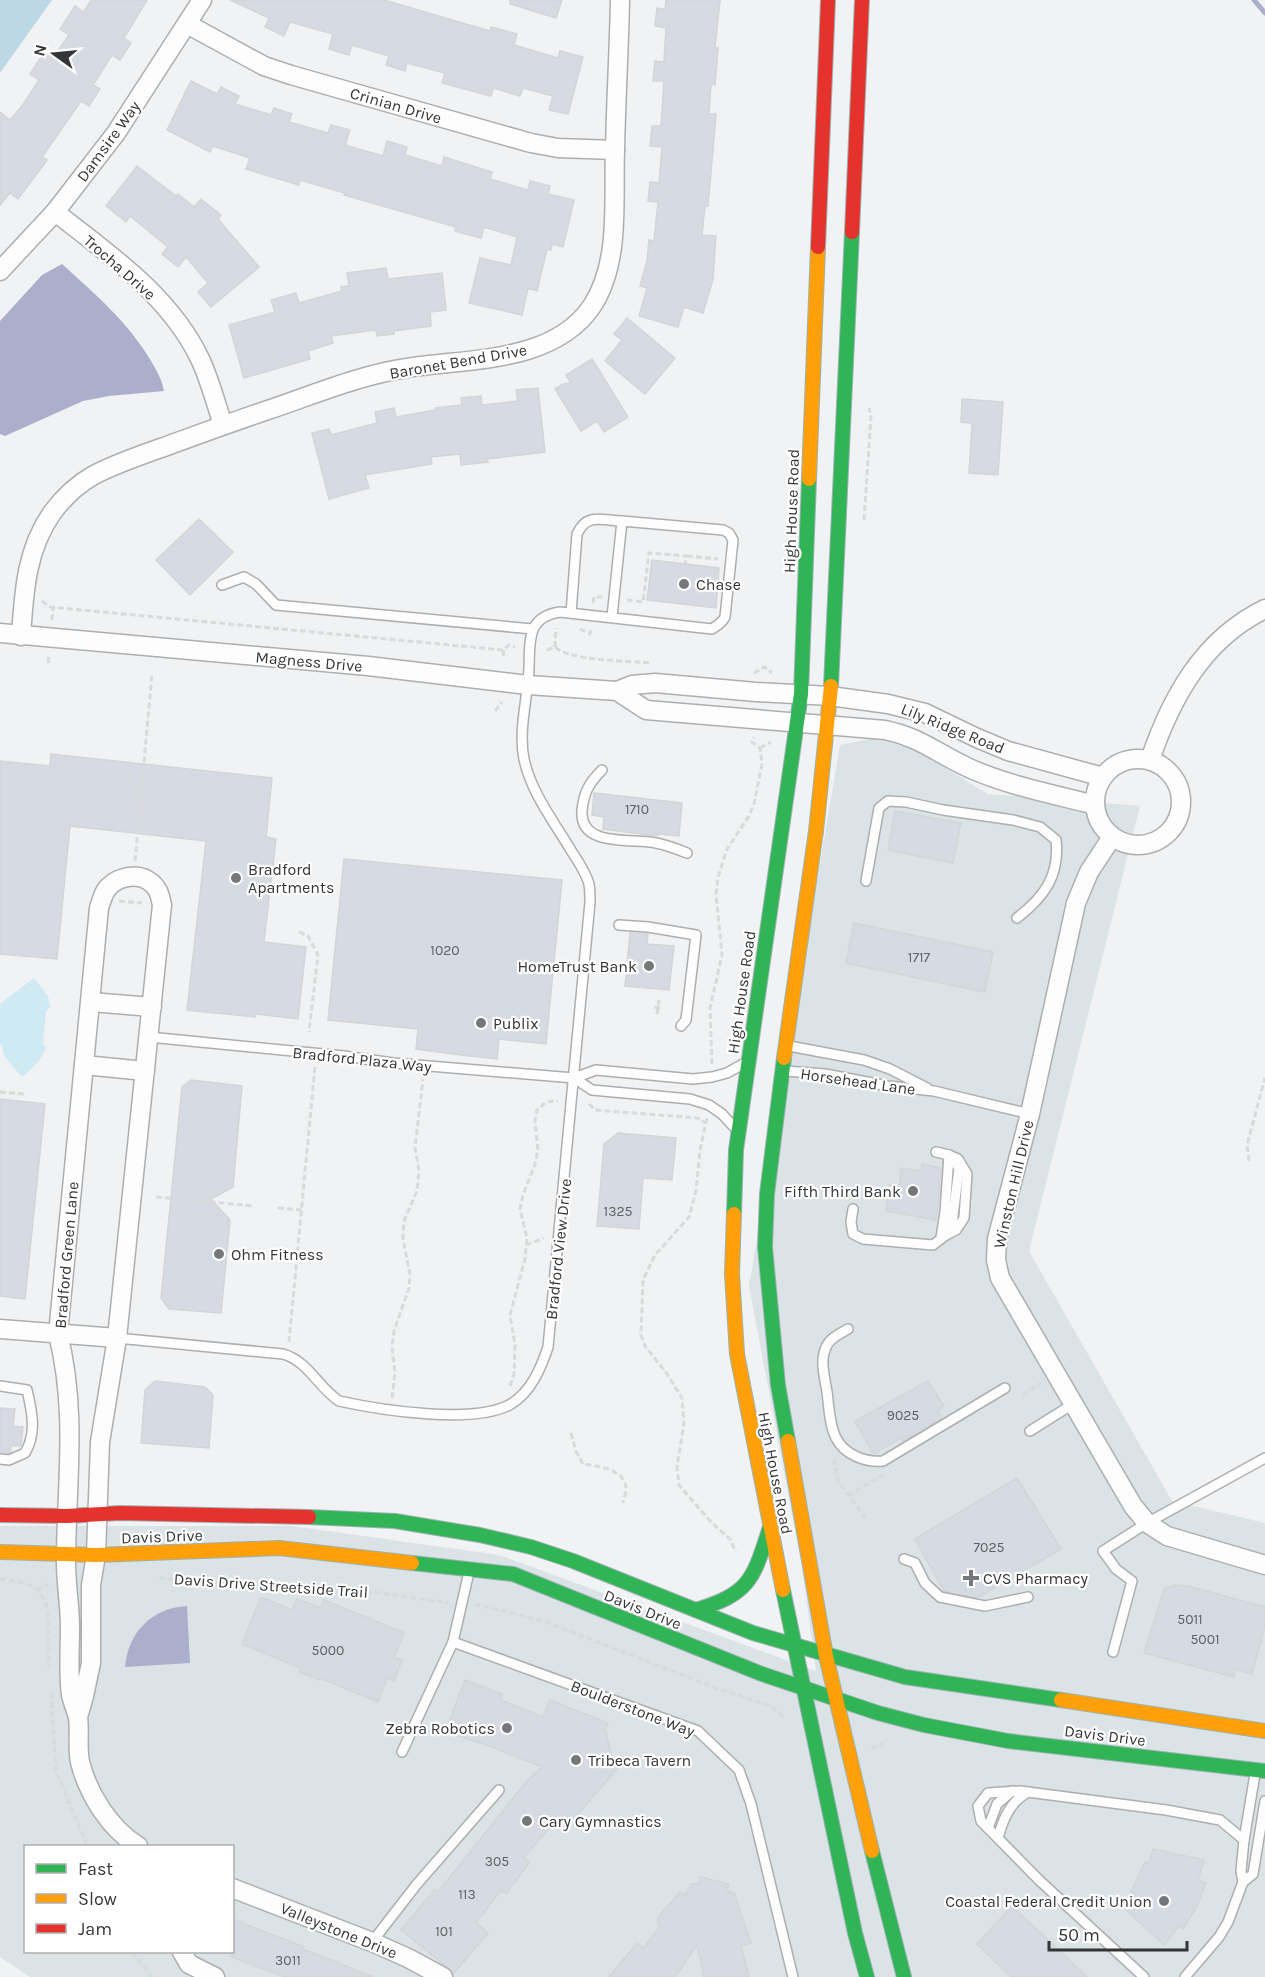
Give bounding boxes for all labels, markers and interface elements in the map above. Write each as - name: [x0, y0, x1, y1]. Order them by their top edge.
- north arrow: [24, 24, 84, 84]
- text: N: [29, 42, 51, 58]
- street label: Crinian Drive: [348, 83, 444, 128]
- street label: Damsire Way: [73, 97, 144, 185]
- street label: Trocha Drive: [80, 231, 160, 304]
- street label: Baronet Bend Drive: [388, 340, 528, 383]
- street label: High House Road: [780, 449, 803, 573]
- place label: Chase: [696, 575, 741, 594]
- marker: Chase: [677, 577, 691, 591]
- street label: Magness Drive: [255, 647, 363, 676]
- street label: Lily Ridge Road: [898, 699, 1007, 758]
- house number: 1710: [625, 801, 649, 818]
- place label: Bradford Apartments: [248, 860, 334, 897]
- marker: Bradford Apartments: [229, 871, 243, 885]
- street label: High House Road: [723, 929, 760, 1055]
- house number: 1020: [430, 942, 460, 959]
- house number: 1717: [908, 949, 931, 966]
- place label: HomeTrust Bank: [517, 957, 637, 976]
- marker: HomeTrust Bank: [642, 959, 656, 973]
- place label: Publix: [493, 1014, 538, 1033]
- marker: Publix: [474, 1016, 488, 1030]
- street label: Bradford Plaza Way: [291, 1043, 433, 1076]
- street label: Horsehead Lane: [799, 1064, 917, 1099]
- street label: Winston Hill Drive: [990, 1118, 1037, 1250]
- street label: Bradford View Drive: [542, 1177, 575, 1321]
- street label: Bradford Green Lane: [51, 1181, 82, 1329]
- place label: Fifth Third Bank: [784, 1182, 901, 1201]
- marker: Fifth Third Bank: [906, 1184, 920, 1198]
- house number: 1325: [604, 1203, 633, 1220]
- place label: Ohm Fitness: [231, 1245, 324, 1264]
- marker: Ohm Fitness: [212, 1247, 226, 1261]
- house number: 9025: [887, 1407, 919, 1424]
- street label: High House Road: [754, 1410, 797, 1536]
- street label: Davis Drive: [121, 1526, 203, 1547]
- house number: 7025: [974, 1539, 1005, 1556]
- street label: Davis Drive Streetside Trail: [173, 1569, 369, 1602]
- place label: CVS Pharmacy: [983, 1569, 1088, 1588]
- marker: CVS Pharmacy: [964, 1571, 978, 1585]
- street label: Davis Drive: [601, 1585, 684, 1634]
- house number: 5011: [1177, 1611, 1203, 1628]
- house number: 5001: [1190, 1631, 1220, 1648]
- house number: 5000: [312, 1642, 344, 1659]
- street label: Boulderstone Way: [568, 1676, 698, 1741]
- place label: Zebra Robotics: [385, 1719, 495, 1738]
- marker: Zebra Robotics: [500, 1721, 514, 1735]
- street label: Davis Drive: [1063, 1721, 1147, 1750]
- place label: Tribeca Tavern: [588, 1751, 691, 1770]
- marker: Tribeca Tavern: [569, 1753, 583, 1767]
- place label: Cary Gymnastics: [539, 1812, 662, 1831]
- marker: Cary Gymnastics: [520, 1814, 534, 1828]
- legend: [24, 1845, 234, 1953]
- house number: 305: [485, 1853, 509, 1870]
- text: Fast: [78, 1858, 113, 1880]
- house number: 113: [458, 1886, 476, 1903]
- text: Slow: [78, 1888, 117, 1910]
- place label: Coastal Federal Credit Union: [945, 1892, 1152, 1911]
- marker: Coastal Federal Credit Union: [1157, 1894, 1171, 1908]
- street label: Valleystone Drive: [278, 1898, 400, 1963]
- scale bar: [1049, 1914, 1187, 1952]
- text: Jam: [78, 1918, 112, 1940]
- house number: 101: [435, 1923, 453, 1940]
- text: 50 m: [1058, 1924, 1100, 1946]
- house number: 3011: [275, 1952, 301, 1969]

